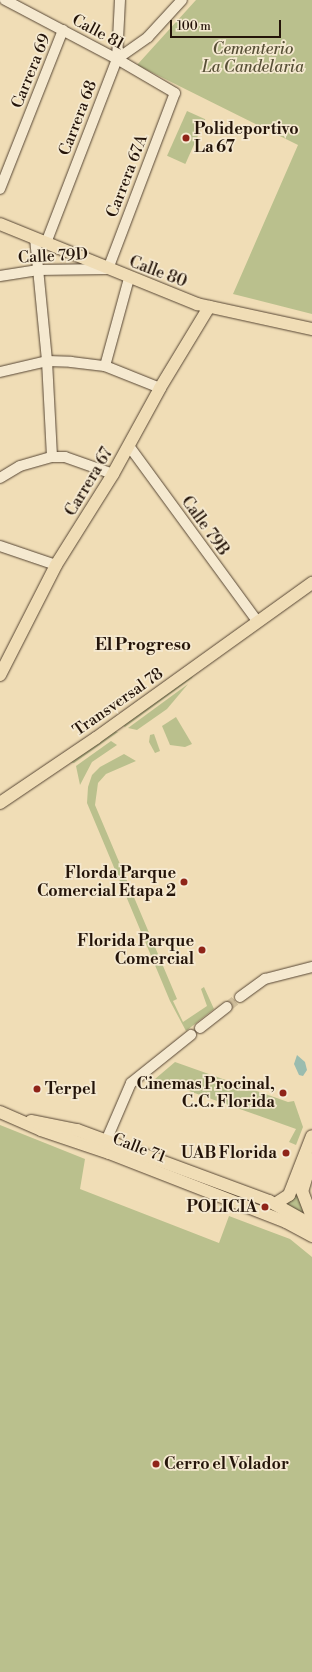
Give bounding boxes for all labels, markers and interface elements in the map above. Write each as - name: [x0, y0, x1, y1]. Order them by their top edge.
- street label: Calle 81: [69, 10, 127, 54]
- scale bar: [172, 12, 283, 38]
- text: 100 m: [177, 19, 211, 34]
- street label: Carrera 69: [7, 31, 55, 111]
- park label: Cementerio La Candelaria: [202, 39, 304, 77]
- street label: Carrera 68: [55, 78, 101, 158]
- place label: Polideportivo La 67: [194, 119, 299, 157]
- street label: Carrera 67A: [102, 132, 152, 220]
- marker: Polideportivo La 67: [181, 133, 191, 143]
- street label: Calle 79D: [18, 245, 88, 267]
- street label: Calle 80: [126, 252, 190, 292]
- street label: Carrera 67: [61, 444, 117, 520]
- street label: Calle 79B: [177, 493, 233, 559]
- district label: El Progreso: [95, 636, 191, 656]
- street label: Transversal 78: [69, 664, 167, 740]
- place label: Florda Parque Comercial Etapa 2: [37, 863, 176, 901]
- marker: Florda Parque Comercial Etapa 2: [179, 877, 189, 887]
- place label: Florida Parque Comercial: [77, 931, 194, 969]
- marker: Florida Parque Comercial: [197, 945, 207, 955]
- place label: Cinemas Procinal, C.C. Florida: [137, 1074, 275, 1112]
- place label: Terpel: [45, 1079, 96, 1099]
- marker: Terpel: [32, 1084, 42, 1094]
- marker: Cinemas Procinal, C.C. Florida: [278, 1088, 288, 1098]
- street label: Calle 71: [110, 1129, 168, 1167]
- place label: UAB Florida: [181, 1143, 277, 1163]
- marker: UAB Florida: [280, 1147, 292, 1159]
- place label: POLICIA: [187, 1197, 257, 1217]
- marker: POLICIA: [260, 1202, 270, 1212]
- place label: Cerro el Volador: [164, 1454, 289, 1474]
- marker: Cerro el Volador: [151, 1459, 161, 1469]

